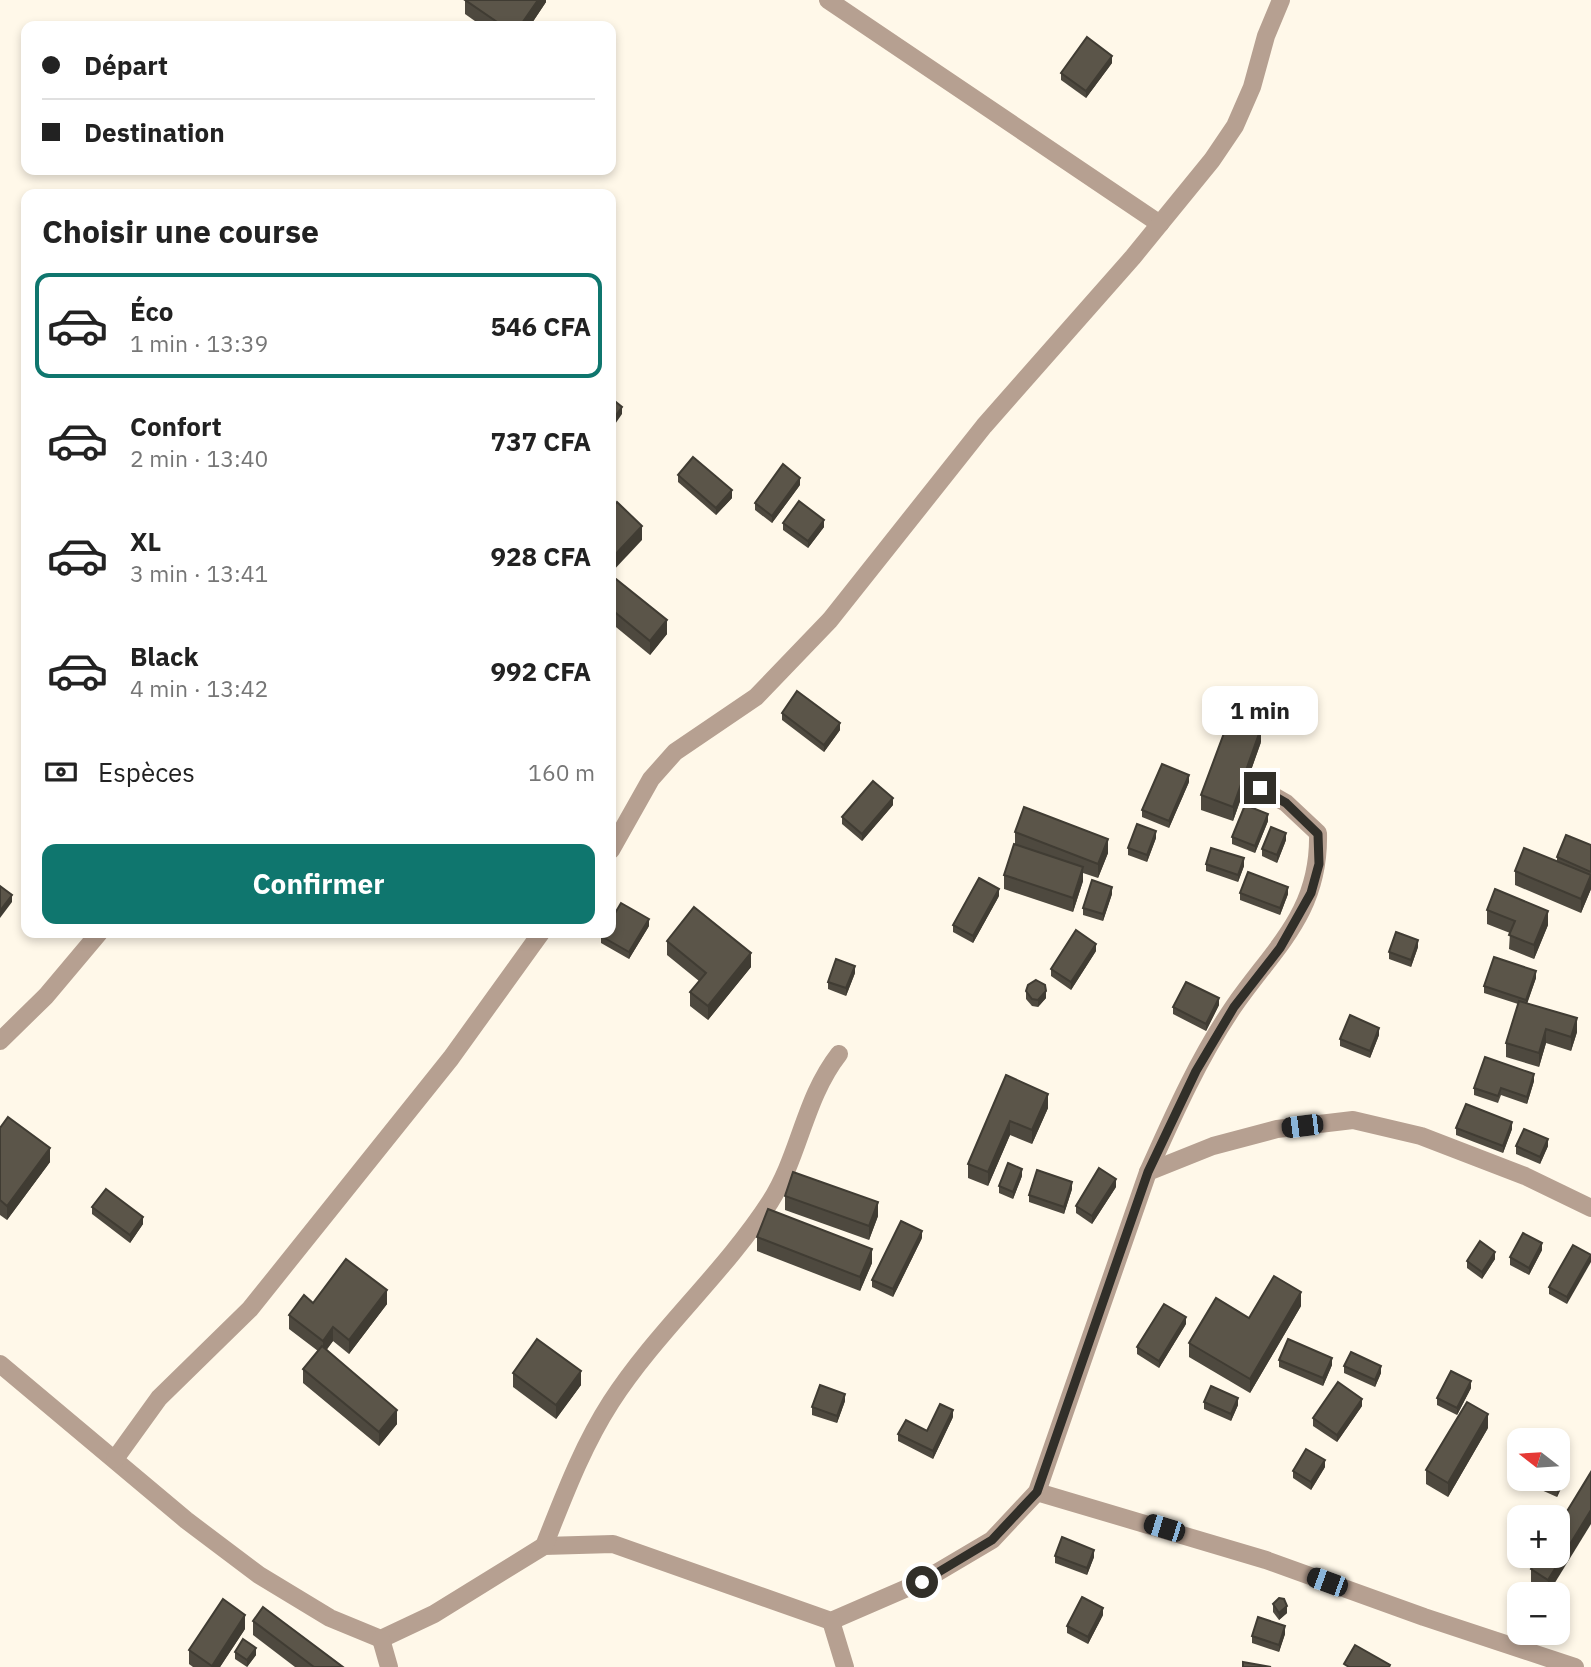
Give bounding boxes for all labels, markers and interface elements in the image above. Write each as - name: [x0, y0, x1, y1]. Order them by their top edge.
- text: Départ: [84, 48, 168, 82]
- text: Destination: [84, 115, 225, 149]
- text: Choisir une course: [42, 210, 319, 252]
- icon: car: [46, 294, 109, 357]
- text: Éco: [130, 294, 174, 328]
- text: 546 CFA: [490, 309, 591, 343]
- text: 1 min · 13:39: [130, 328, 268, 358]
- icon: car: [46, 409, 109, 472]
- text: Confort: [130, 409, 222, 443]
- text: 737 CFA: [490, 424, 591, 458]
- text: 2 min · 13:40: [130, 443, 268, 473]
- icon: car: [46, 524, 109, 587]
- text: XL: [130, 524, 161, 558]
- text: 928 CFA: [490, 539, 591, 573]
- text: 3 min · 13:41: [130, 558, 268, 588]
- icon: car: [46, 639, 109, 702]
- text: Black: [130, 639, 198, 673]
- text: 992 CFA: [490, 654, 591, 688]
- text: 4 min · 13:42: [130, 673, 268, 703]
- callout: 1 min: [1202, 686, 1318, 736]
- text: 1 min: [1230, 695, 1290, 725]
- icon: cash: [42, 753, 80, 791]
- text: Espèces: [98, 755, 195, 789]
- text: 160 m: [528, 757, 595, 787]
- route end: [1244, 772, 1276, 804]
- button: Confirmer: [42, 844, 595, 924]
- car: [1280, 1113, 1325, 1139]
- north arrow: [1507, 1428, 1570, 1491]
- map controls: [1507, 1428, 1570, 1645]
- button: +: [1507, 1505, 1570, 1568]
- car: [1141, 1512, 1188, 1544]
- car: [1304, 1565, 1351, 1599]
- route start: [906, 1566, 938, 1598]
- button: −: [1507, 1582, 1570, 1645]

